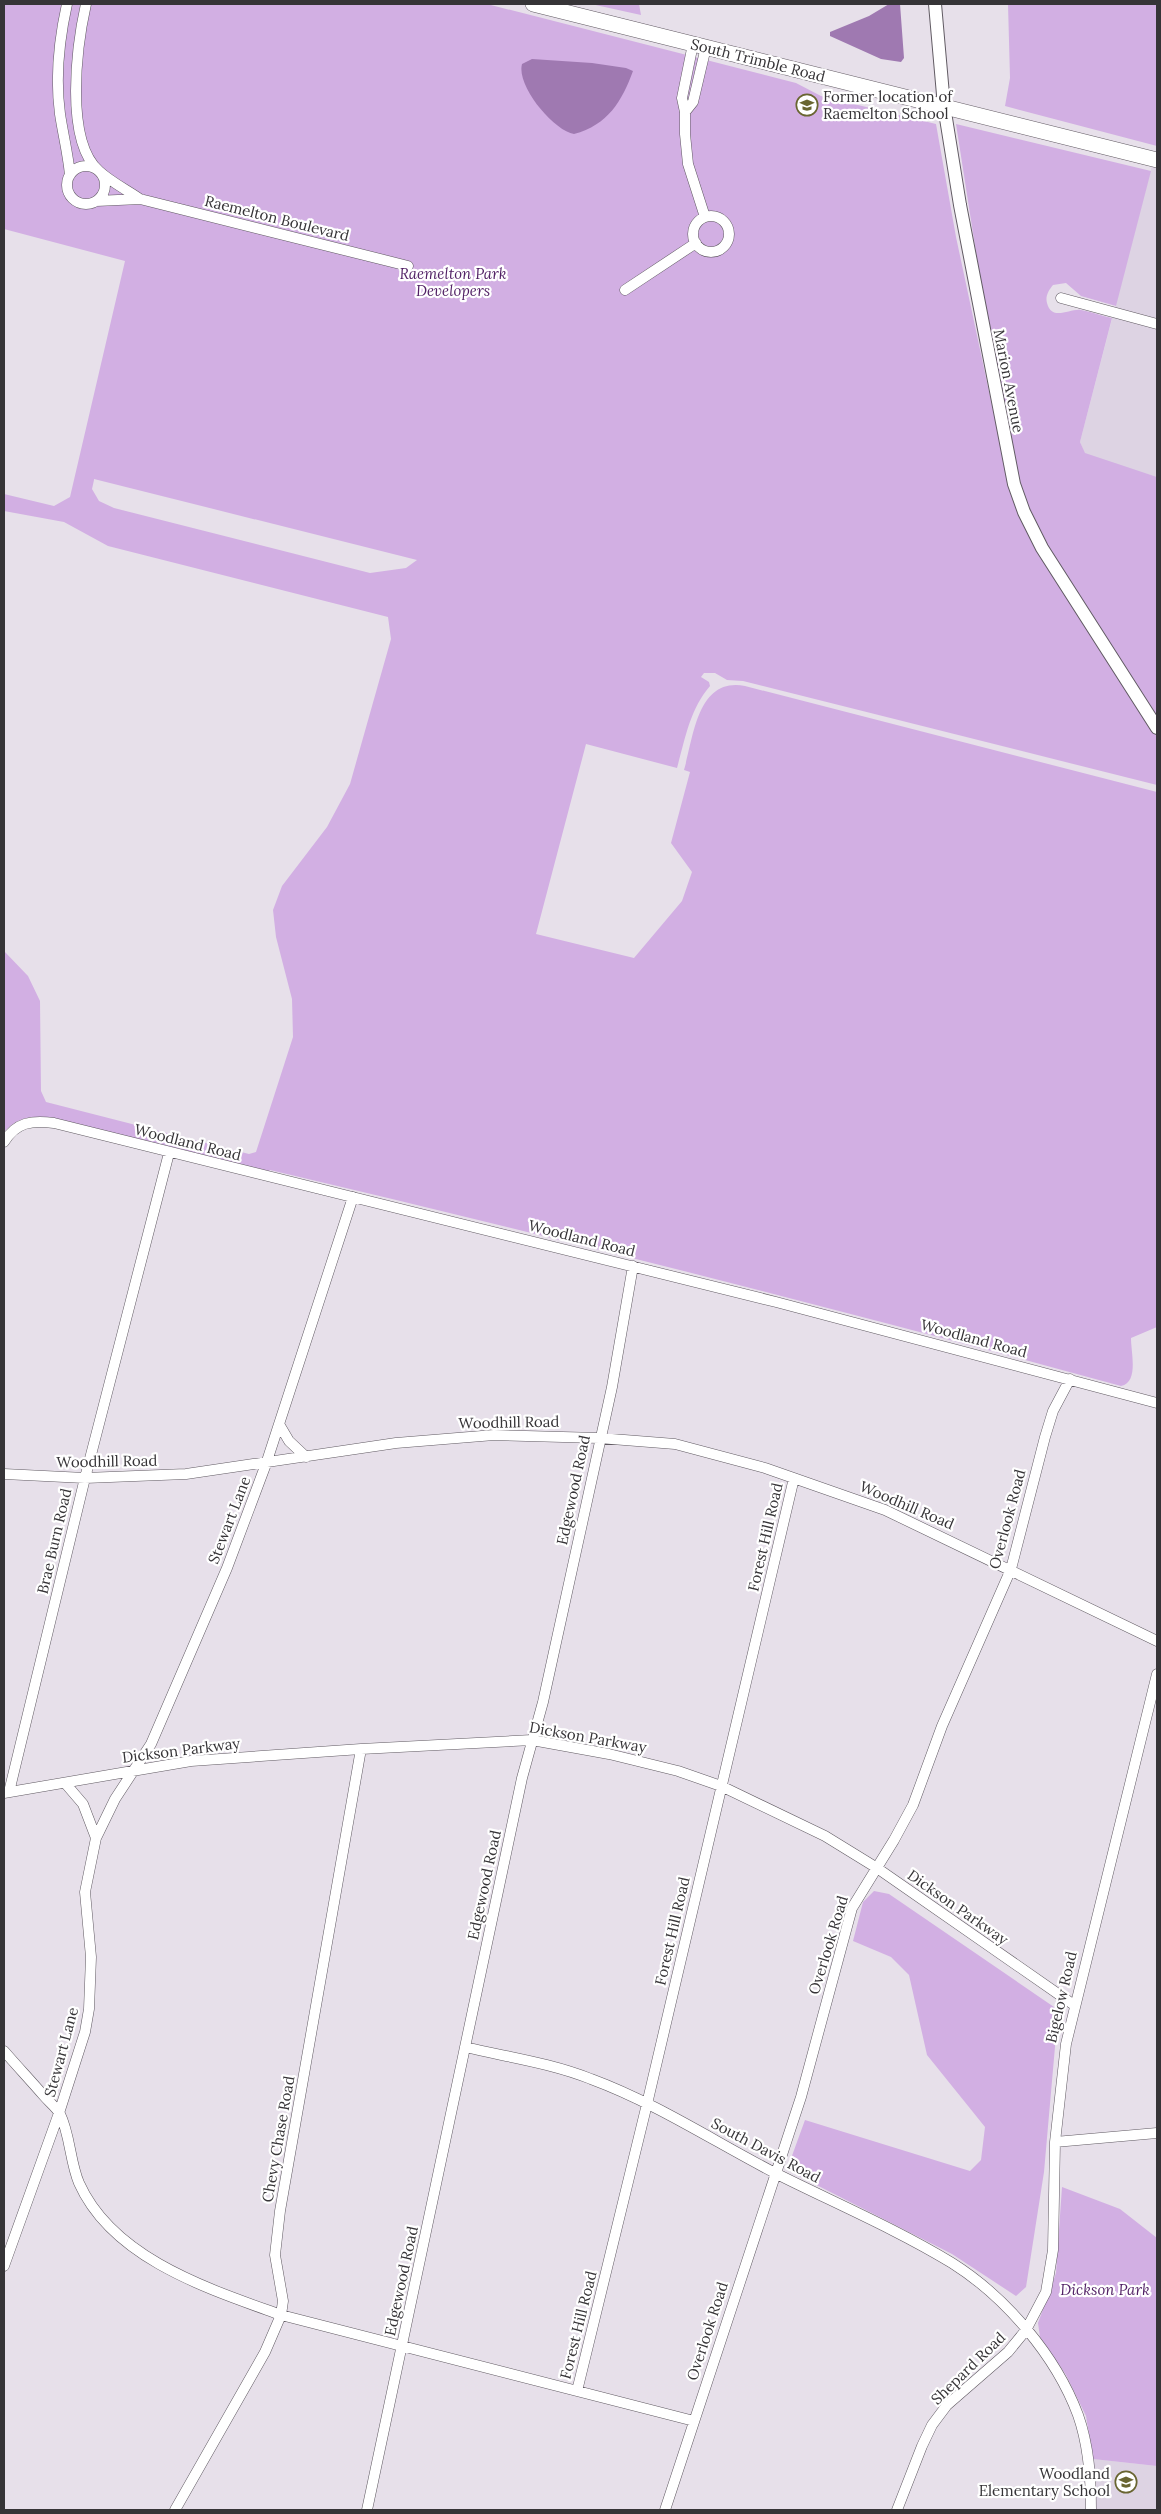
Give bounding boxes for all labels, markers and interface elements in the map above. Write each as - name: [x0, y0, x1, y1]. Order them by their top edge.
- street label: South Trimble Road: [689, 34, 827, 86]
- place label: Former location of Raemelton School: [823, 87, 953, 123]
- school or university icon: Former location of Raemelton School: [795, 93, 819, 117]
- street label: Raemelton Boulevard: [203, 191, 351, 245]
- park label: Raemelton Park Developers: [399, 264, 507, 300]
- street label: Marion Avenue: [990, 328, 1028, 434]
- street label: Woodland Road: [133, 1120, 243, 1164]
- street label: Woodland Road: [527, 1216, 637, 1260]
- street label: Woodland Road: [919, 1315, 1029, 1361]
- street label: Woodhill Road: [458, 1412, 560, 1432]
- street label: Edgewood Road: [552, 1433, 594, 1547]
- street label: Woodhill Road: [56, 1451, 158, 1471]
- street label: Overlook Road: [985, 1467, 1029, 1571]
- street label: Stewart Lane: [204, 1474, 254, 1566]
- street label: Woodhill Road: [857, 1477, 957, 1533]
- street label: Forest Hill Road: [743, 1481, 787, 1593]
- street label: Brae Burn Road: [33, 1486, 75, 1596]
- street label: Dickson Parkway: [528, 1717, 648, 1757]
- street label: Dickson Parkway: [121, 1733, 241, 1767]
- street label: Edgewood Road: [463, 1828, 505, 1942]
- street label: Dickson Parkway: [904, 1865, 1012, 1949]
- street label: Forest Hill Road: [650, 1875, 694, 1987]
- street label: Overlook Road: [804, 1893, 852, 1997]
- street label: Bigelow Road: [1041, 1949, 1081, 2045]
- street label: Stewart Lane: [40, 2005, 82, 2099]
- street label: Chevy Chase Road: [258, 2074, 298, 2204]
- street label: South Davis Road: [708, 2113, 824, 2187]
- street label: Edgewood Road: [380, 2224, 422, 2338]
- street label: Forest Hill Road: [555, 2269, 601, 2381]
- street label: Overlook Road: [682, 2279, 732, 2383]
- park label: Dickson Park: [1060, 2280, 1150, 2299]
- street label: Shepard Road: [927, 2328, 1009, 2408]
- place label: Woodland Elementary School: [979, 2464, 1110, 2500]
- school or university icon: Woodland Elementary School: [1114, 2470, 1138, 2494]

